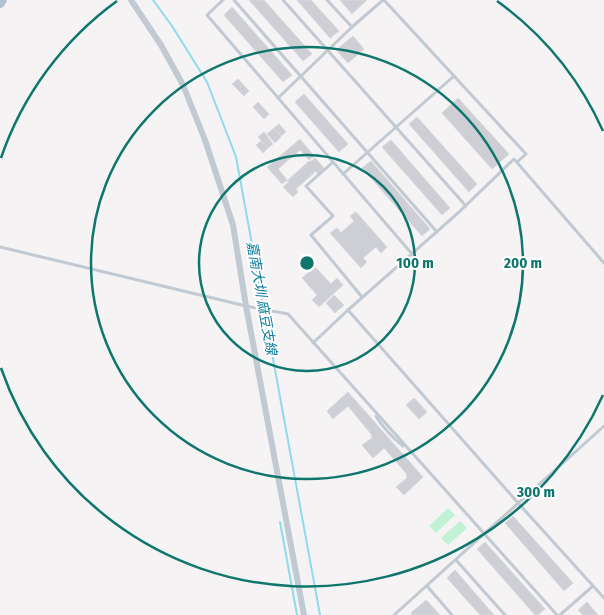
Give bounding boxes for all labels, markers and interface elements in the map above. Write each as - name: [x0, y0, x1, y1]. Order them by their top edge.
- water label: 嘉南大圳 麻豆支線: [243, 240, 280, 358]
- centre of rings: [298, 254, 316, 272]
- text: 100 m: [396, 254, 434, 272]
- text: 200 m: [503, 254, 542, 272]
- text: 300 m: [516, 483, 555, 501]

